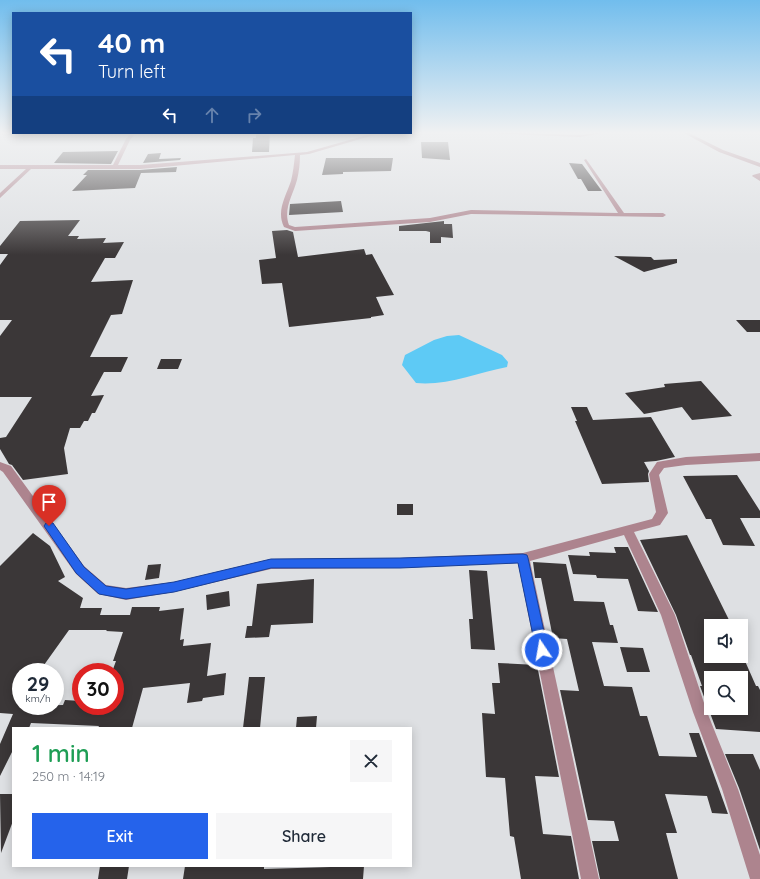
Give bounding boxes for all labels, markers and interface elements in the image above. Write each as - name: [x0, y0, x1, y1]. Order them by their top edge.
- text: 40 m: [98, 25, 165, 60]
- icon: left: [32, 28, 84, 80]
- text: Turn left: [98, 60, 166, 83]
- icon: left: [159, 104, 181, 126]
- icon: ahead: [201, 104, 223, 126]
- icon: right: [243, 104, 265, 126]
- pin: [32, 485, 66, 526]
- icon: arrive: [38, 491, 60, 513]
- map controls: [704, 619, 748, 715]
- button: sound: [704, 619, 748, 663]
- position arrow: [521, 629, 563, 671]
- speed limit sign: 30: [72, 663, 124, 715]
- text: 29: [27, 671, 49, 696]
- button: search: [704, 671, 748, 715]
- text: km/h: [25, 692, 51, 705]
- text: 1 min: [32, 738, 90, 768]
- button: close: [350, 740, 392, 782]
- text: 250 m · 14:19: [32, 768, 105, 784]
- button: Exit: [32, 813, 208, 859]
- button: Share: [216, 813, 392, 859]

